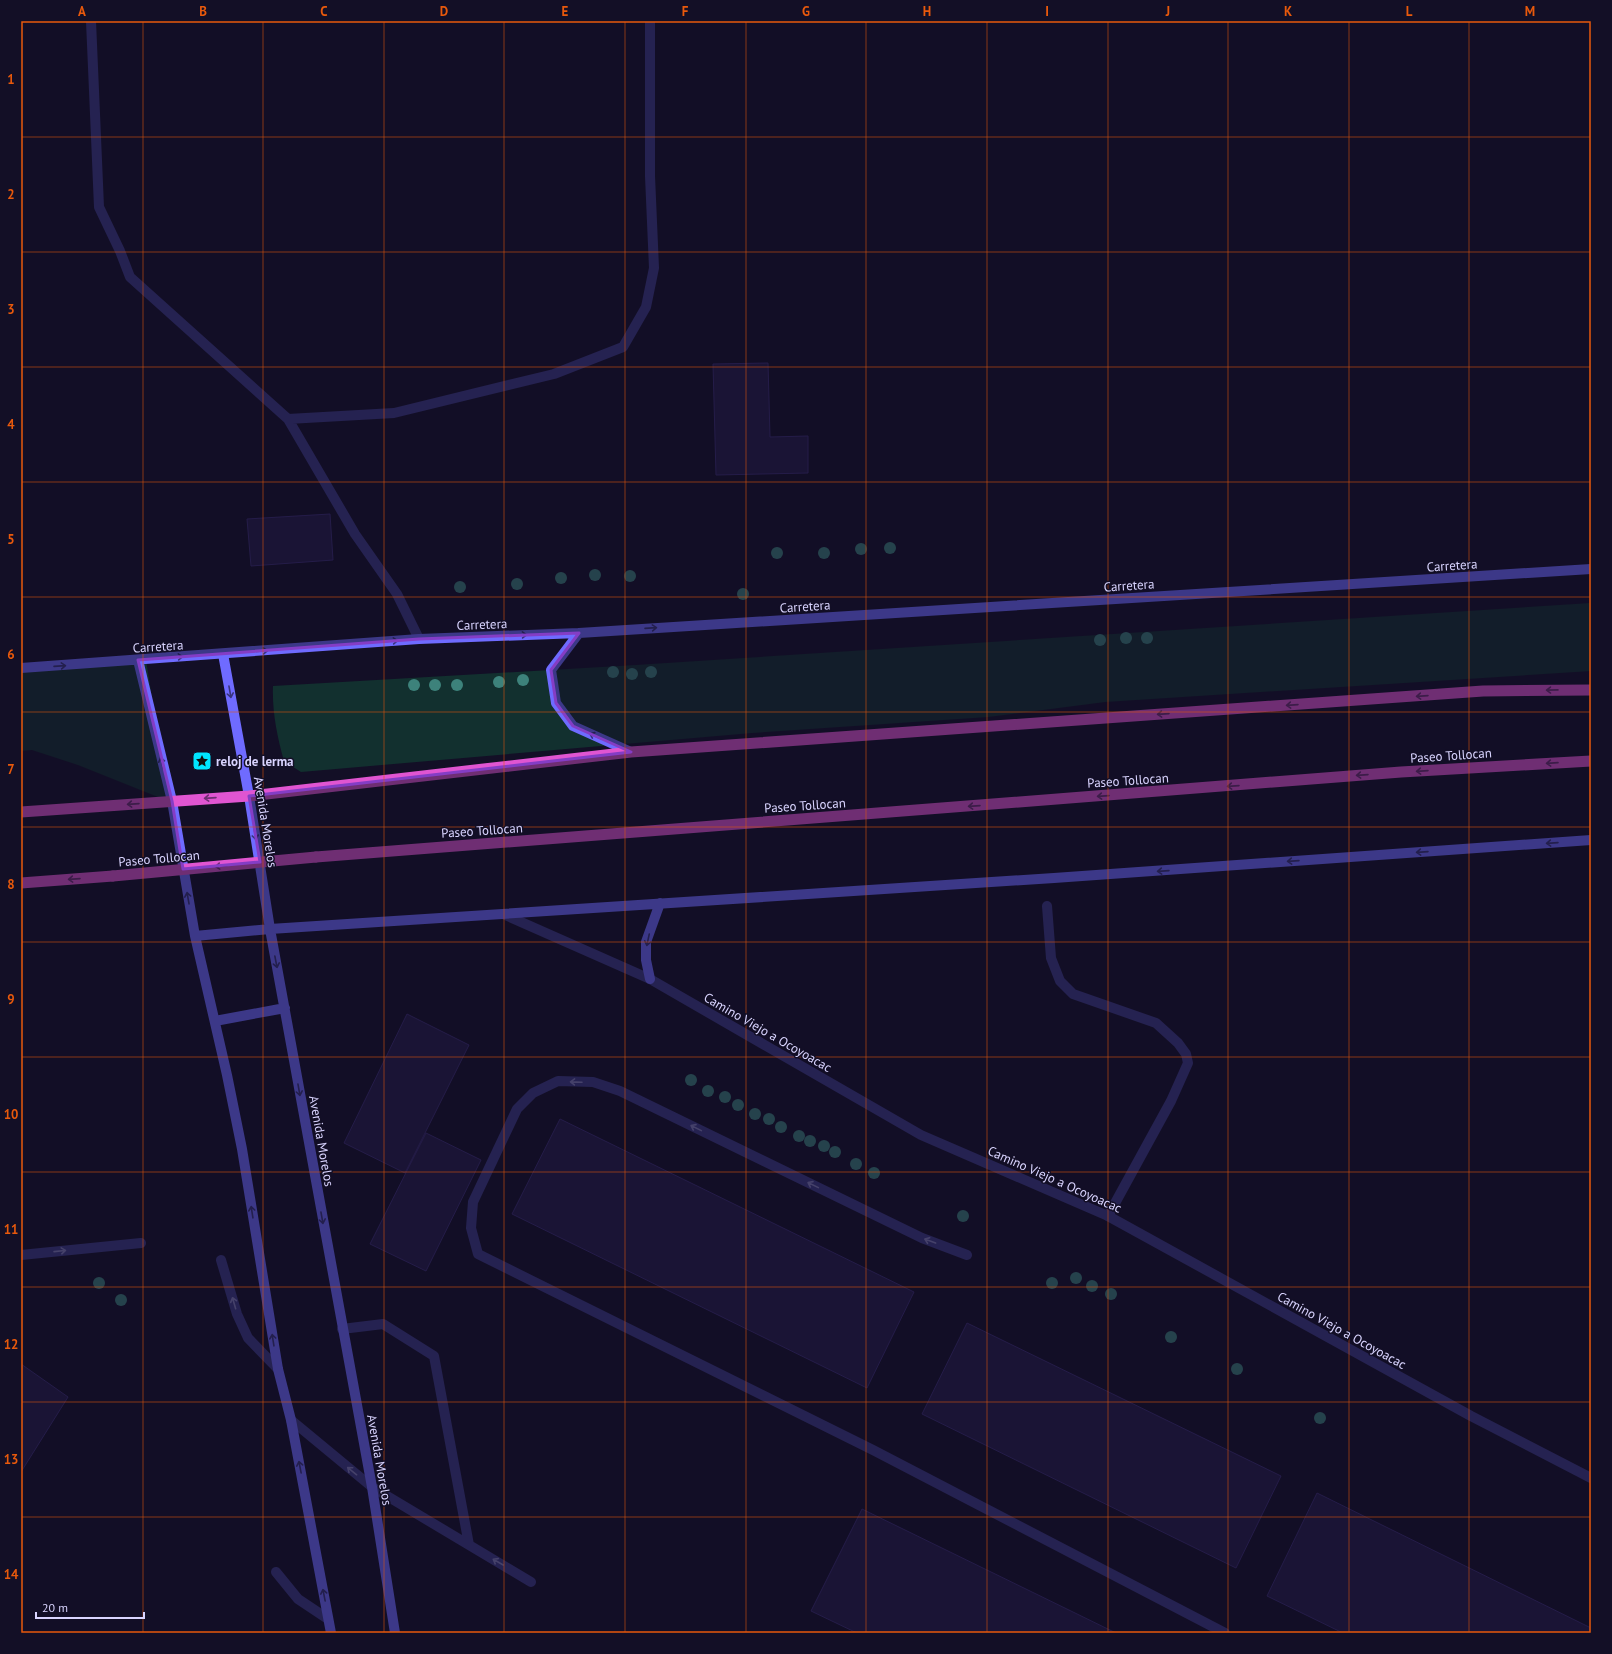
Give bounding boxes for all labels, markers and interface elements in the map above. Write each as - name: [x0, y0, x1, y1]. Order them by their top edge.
- text: A: [78, 3, 86, 20]
- text: B: [199, 3, 207, 20]
- text: C: [320, 3, 328, 20]
- text: D: [440, 3, 448, 20]
- text: E: [562, 3, 569, 20]
- text: F: [682, 3, 689, 20]
- text: G: [802, 3, 810, 20]
- text: H: [923, 3, 931, 20]
- text: I: [1045, 3, 1049, 20]
- text: J: [1165, 3, 1170, 20]
- text: K: [1284, 3, 1292, 20]
- text: L: [1406, 3, 1413, 20]
- text: M: [1525, 3, 1535, 20]
- text: 1: [7, 71, 15, 88]
- text: 2: [7, 186, 15, 203]
- text: 3: [7, 301, 15, 318]
- text: 4: [7, 416, 15, 433]
- text: 5: [7, 531, 15, 548]
- street label: Carretera: [1426, 555, 1478, 576]
- street label: Carretera: [1103, 575, 1155, 596]
- street label: Carretera: [779, 596, 831, 617]
- street label: Carretera: [456, 615, 508, 634]
- one-way arrow: [644, 625, 657, 632]
- one-way arrow: [514, 631, 527, 639]
- street label: Carretera: [132, 636, 184, 657]
- one-way arrow: [385, 638, 398, 645]
- text: 6: [7, 646, 15, 663]
- one-way arrow: [255, 647, 268, 654]
- one-way arrow: [170, 654, 183, 661]
- one-way arrow: [53, 662, 66, 669]
- one-way arrow: [226, 685, 234, 698]
- one-way arrow: [1546, 686, 1559, 694]
- one-way arrow: [1416, 692, 1429, 699]
- one-way arrow: [1286, 701, 1299, 708]
- one-way arrow: [1157, 710, 1170, 718]
- one-way arrow: [590, 732, 602, 739]
- street label: Paseo Tollocan: [1410, 744, 1492, 767]
- place icon: reloj de lerma: [191, 750, 213, 772]
- place label: reloj de lerma: [216, 753, 294, 770]
- one-way arrow: [158, 757, 166, 770]
- one-way arrow: [1546, 759, 1559, 767]
- text: 7: [7, 761, 15, 778]
- one-way arrow: [1416, 768, 1429, 775]
- street label: Paseo Tollocan: [1087, 769, 1169, 792]
- one-way arrow: [1356, 772, 1369, 779]
- street label: Avenida Morelos: [250, 775, 281, 869]
- one-way arrow: [1227, 782, 1240, 789]
- one-way arrow: [1097, 792, 1110, 799]
- street label: Paseo Tollocan: [764, 794, 846, 817]
- one-way arrow: [204, 795, 217, 802]
- one-way arrow: [127, 800, 140, 808]
- one-way arrow: [968, 802, 981, 809]
- street label: Paseo Tollocan: [441, 819, 523, 842]
- one-way arrow: [251, 827, 259, 840]
- one-way arrow: [1546, 839, 1559, 846]
- street label: Paseo Tollocan: [118, 846, 200, 871]
- one-way arrow: [1416, 848, 1429, 855]
- one-way arrow: [1287, 858, 1300, 865]
- one-way arrow: [215, 862, 228, 870]
- one-way arrow: [1157, 867, 1170, 874]
- one-way arrow: [68, 875, 81, 882]
- text: 8: [7, 876, 15, 893]
- one-way arrow: [184, 892, 192, 905]
- one-way arrow: [643, 933, 651, 946]
- one-way arrow: [273, 956, 281, 969]
- street label: Camino Viejo a Ocoyoacac: [701, 989, 835, 1076]
- text: 9: [7, 991, 15, 1008]
- one-way arrow: [570, 1078, 583, 1085]
- one-way arrow: [296, 1083, 304, 1096]
- street label: Avenida Morelos: [305, 1094, 338, 1188]
- text: 10: [4, 1106, 18, 1123]
- one-way arrow: [691, 1124, 703, 1131]
- street label: Camino Viejo a Ocoyoacac: [985, 1142, 1125, 1217]
- one-way arrow: [807, 1181, 819, 1188]
- one-way arrow: [248, 1205, 256, 1218]
- one-way arrow: [319, 1211, 327, 1224]
- text: 11: [4, 1221, 18, 1238]
- one-way arrow: [925, 1237, 937, 1245]
- one-way arrow: [53, 1247, 66, 1255]
- street label: Camino Viejo a Ocoyoacac: [1274, 1288, 1409, 1373]
- one-way arrow: [230, 1297, 237, 1310]
- one-way arrow: [269, 1334, 277, 1347]
- text: 12: [4, 1336, 18, 1353]
- street label: Avenida Morelos: [363, 1413, 396, 1507]
- text: 13: [4, 1451, 18, 1468]
- one-way arrow: [295, 1461, 303, 1474]
- one-way arrow: [347, 1466, 358, 1475]
- one-way arrow: [492, 1558, 504, 1566]
- text: 14: [4, 1566, 19, 1583]
- one-way arrow: [319, 1589, 327, 1602]
- scale bar: [36, 1594, 144, 1620]
- text: 20 m: [42, 1600, 68, 1615]

